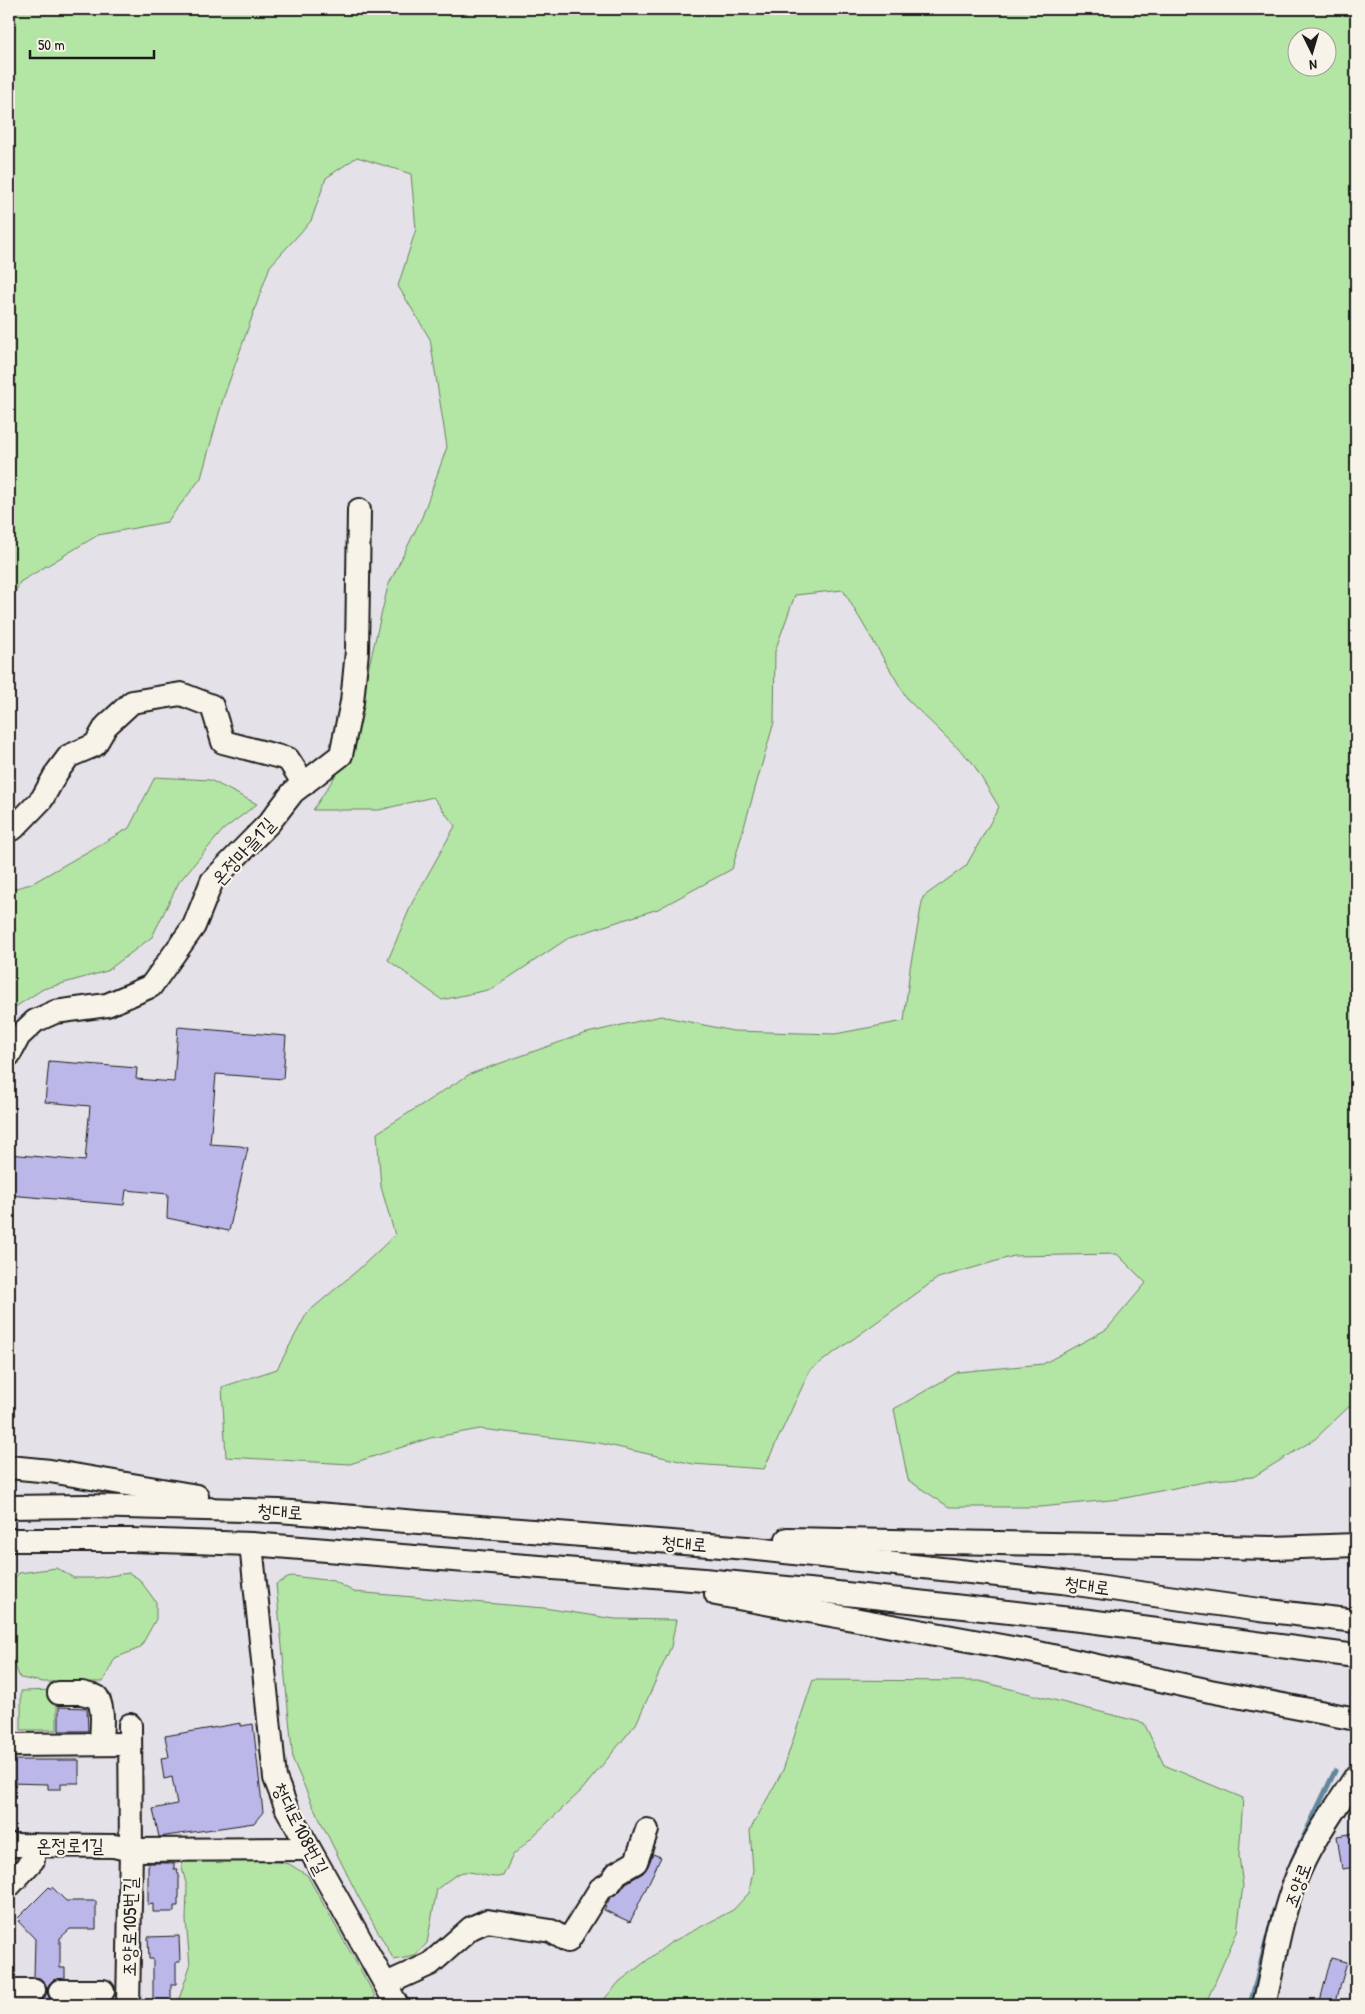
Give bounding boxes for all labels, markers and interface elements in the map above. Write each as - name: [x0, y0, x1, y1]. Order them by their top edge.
- scale bar: [30, 28, 154, 60]
- north arrow: [1288, 28, 1338, 78]
- text: 50 m: [38, 34, 65, 55]
- text: N: [1308, 56, 1318, 75]
- street label: 온정마을1길: [205, 811, 281, 891]
- street label: 청대로: [256, 1497, 304, 1525]
- street label: 청대로: [660, 1528, 708, 1558]
- street label: 청대로: [1063, 1569, 1111, 1601]
- street label: 청대로108번길: [267, 1778, 335, 1878]
- street label: 온정로1길: [36, 1832, 104, 1858]
- street label: 조양로: [1277, 1859, 1317, 1911]
- street label: 조양로105번길: [115, 1877, 143, 1977]

